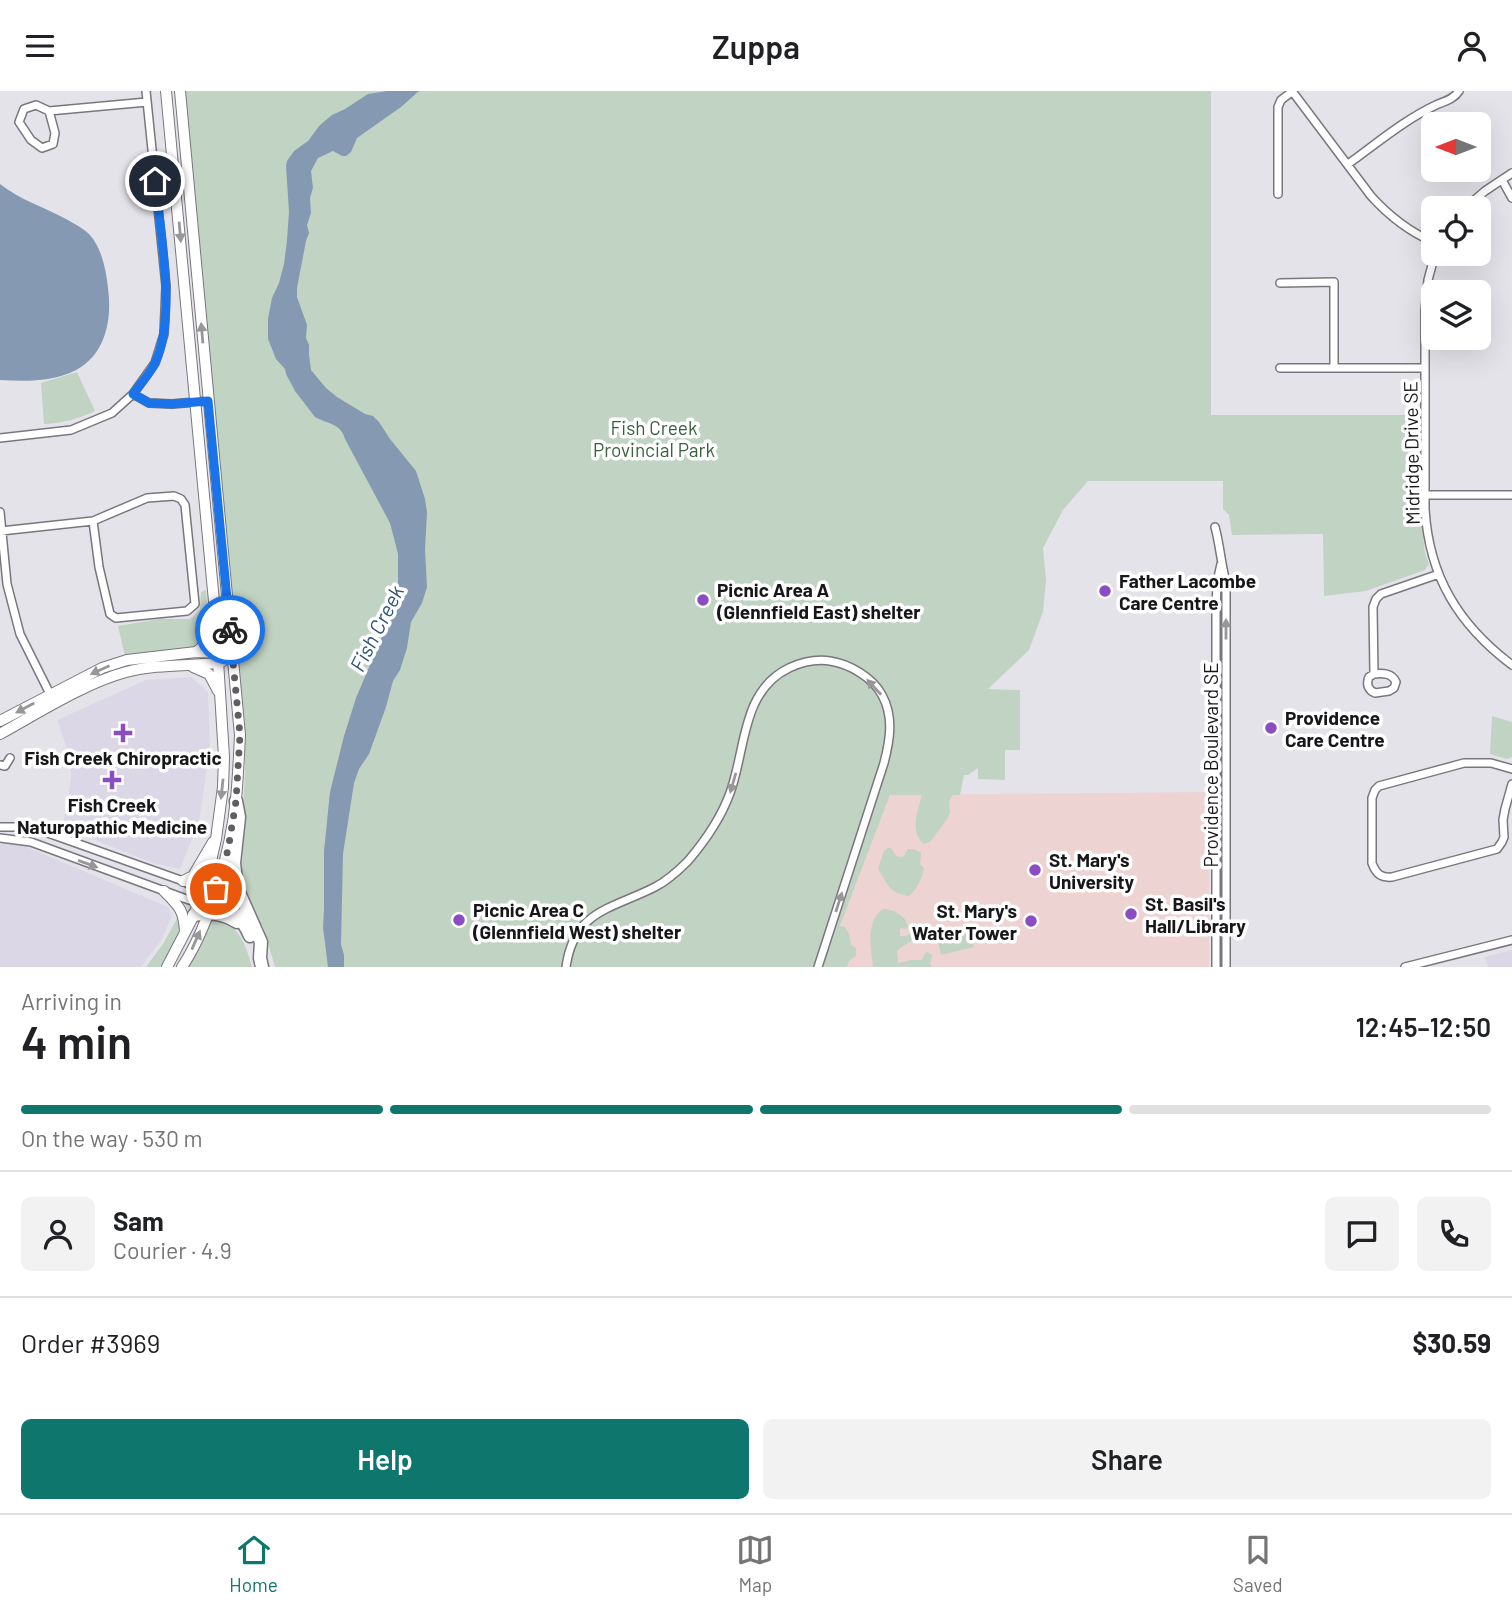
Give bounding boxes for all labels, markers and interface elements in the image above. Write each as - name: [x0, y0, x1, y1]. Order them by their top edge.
- icon: menu: [21, 27, 59, 65]
- text: Zuppa: [712, 27, 800, 65]
- icon: person: [1453, 27, 1491, 65]
- north arrow: [1421, 112, 1491, 182]
- map controls: [1421, 112, 1491, 350]
- pin: [125, 151, 185, 211]
- icon: home: [136, 162, 174, 200]
- button: locate: [1421, 196, 1491, 266]
- one-way arrow: [174, 221, 185, 243]
- button: layers: [1421, 280, 1491, 350]
- one-way arrow: [196, 322, 207, 344]
- street label: Midridge Drive SE: [1398, 381, 1424, 525]
- park label: Fish Creek Provincial Park: [593, 416, 715, 461]
- place label: Father Lacombe Care Centre: [1119, 569, 1256, 614]
- place label: Picnic Area A (Glennfield East) shelter: [716, 578, 921, 623]
- water label: Fish Creek: [344, 580, 409, 675]
- marker: Father Lacombe Care Centre: [1097, 583, 1113, 599]
- marker: Picnic Area A (Glennfield East) shelter: [695, 592, 711, 608]
- courier: [195, 595, 265, 665]
- icon: bike: [211, 611, 249, 649]
- one-way arrow: [1220, 618, 1232, 640]
- street label: Providence Boulevard SE: [1199, 662, 1222, 868]
- one-way arrow: [89, 665, 110, 676]
- one-way arrow: [867, 679, 883, 696]
- one-way arrow: [15, 702, 35, 713]
- place label: Providence Care Centre: [1285, 706, 1385, 751]
- marker: Providence Care Centre: [1263, 720, 1279, 736]
- marker: Fish Creek Chiropractic: [113, 723, 133, 743]
- place label: Fish Creek Chiropractic: [24, 746, 222, 769]
- marker: Fish Creek Naturopathic Medicine: [102, 770, 122, 790]
- one-way arrow: [727, 772, 738, 794]
- one-way arrow: [216, 778, 227, 800]
- place label: Fish Creek Naturopathic Medicine: [17, 793, 207, 838]
- place label: St. Mary's University: [1049, 848, 1135, 893]
- one-way arrow: [78, 859, 99, 870]
- pin: [186, 859, 246, 919]
- marker: St. Mary's University: [1027, 862, 1043, 878]
- icon: bag: [197, 870, 235, 908]
- one-way arrow: [835, 892, 845, 913]
- place label: St. Basil's Hall/Library: [1145, 892, 1246, 937]
- place label: Picnic Area C (Glennfield West) shelter: [472, 898, 682, 943]
- place label: St. Mary's Water Tower: [912, 899, 1018, 944]
- marker: St. Basil's Hall/Library: [1123, 906, 1139, 922]
- marker: Picnic Area C (Glennfield West) shelter: [451, 912, 467, 928]
- marker: St. Mary's Water Tower: [1023, 913, 1039, 929]
- one-way arrow: [191, 930, 202, 951]
- text: Arriving in: [21, 987, 122, 1015]
- text: 12:45–12:50: [1356, 1011, 1491, 1042]
- text: 4 min: [21, 1013, 132, 1068]
- text: On the way · 530 m: [21, 1124, 203, 1152]
- button: person: [21, 1197, 95, 1271]
- button: chat: [1325, 1197, 1399, 1271]
- button: phone: [1417, 1197, 1491, 1271]
- text: Sam: [113, 1205, 164, 1236]
- text: Courier · 4.9: [113, 1236, 232, 1264]
- text: Order #3969: [21, 1327, 160, 1358]
- text: $30.59: [1412, 1327, 1491, 1358]
- button: Help: [21, 1419, 749, 1499]
- button: Share: [763, 1419, 1491, 1499]
- tab: Home: [229, 1531, 278, 1596]
- tab: Map: [736, 1531, 774, 1596]
- tab: Saved: [1233, 1531, 1283, 1596]

